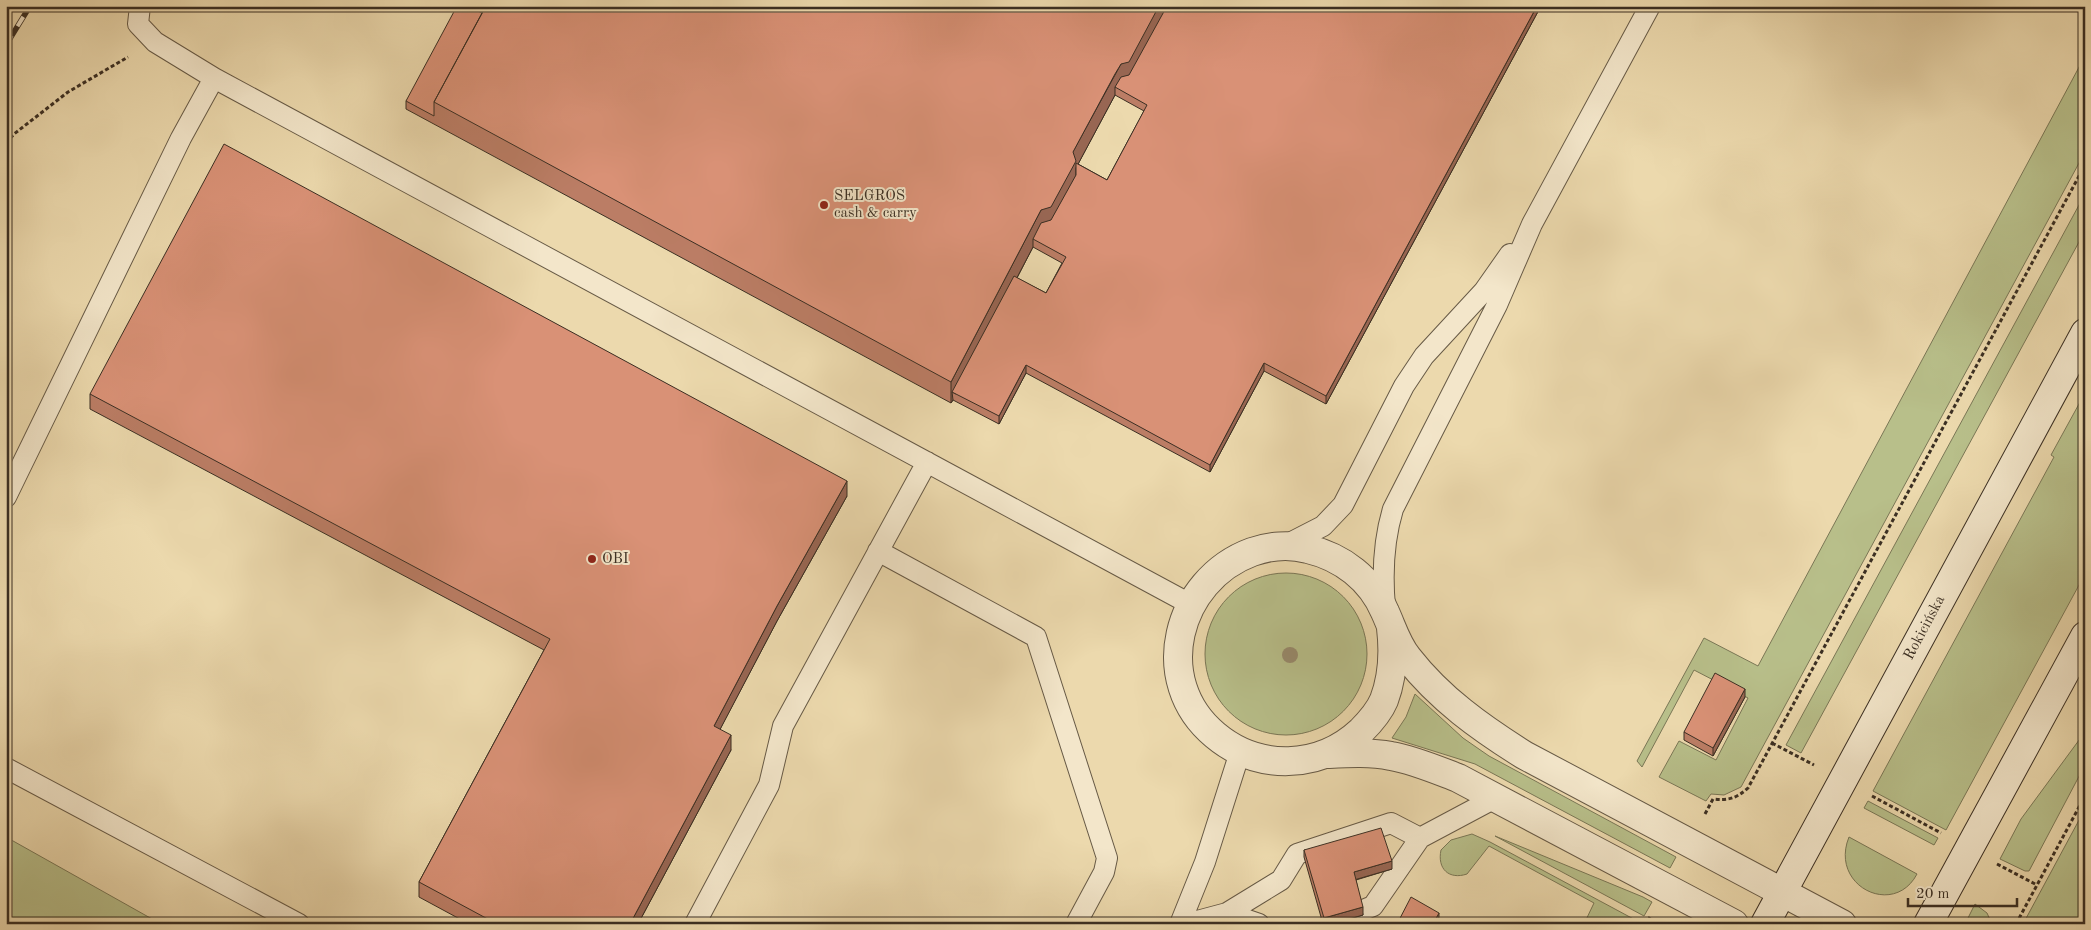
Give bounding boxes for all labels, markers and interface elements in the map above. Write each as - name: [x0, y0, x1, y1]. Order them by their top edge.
- place label: SELGROS cash & carry: [834, 189, 917, 221]
- marker: SELGROS cash & carry: [818, 199, 830, 211]
- place label: OBI: [602, 552, 629, 567]
- marker: OBI: [586, 553, 598, 565]
- street label: Rokicińska: [1902, 593, 1948, 663]
- scale bar: [1908, 875, 2017, 907]
- text: 20 m: [1916, 887, 1950, 902]

